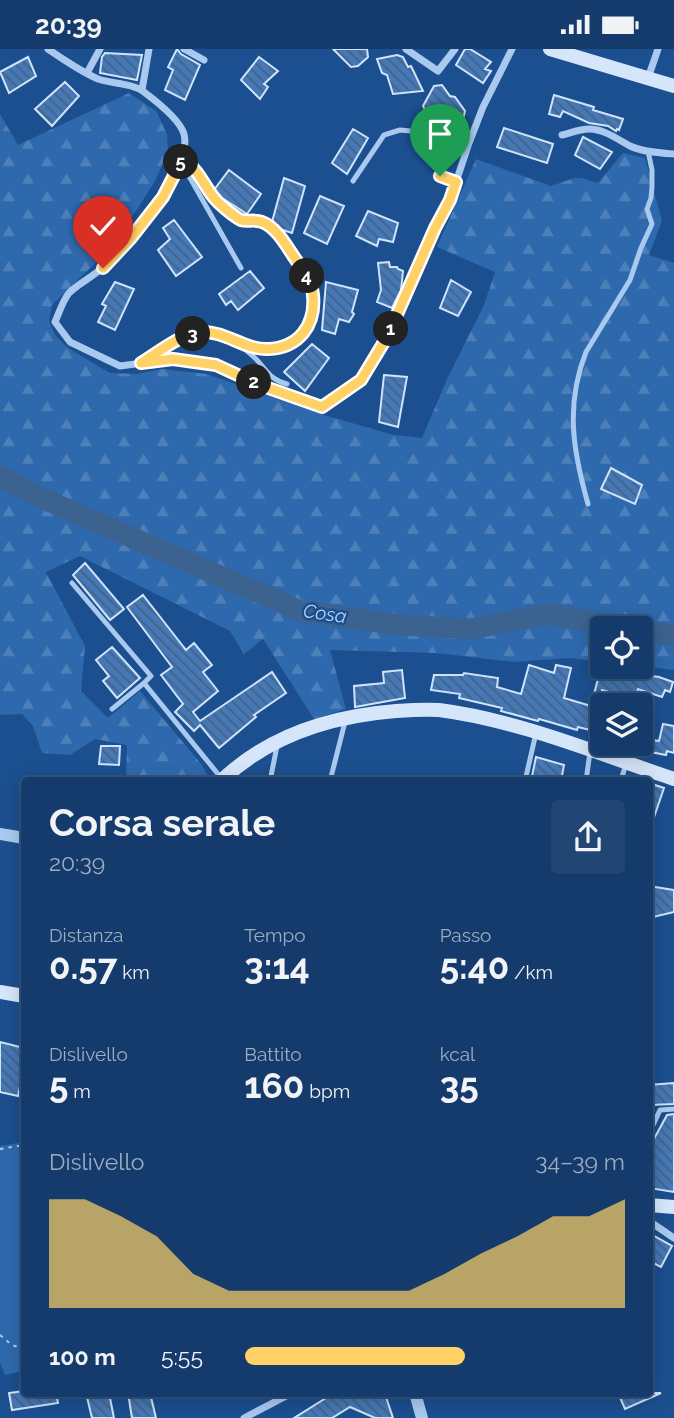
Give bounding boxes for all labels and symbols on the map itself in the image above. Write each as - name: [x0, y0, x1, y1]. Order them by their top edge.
- pin: [410, 104, 470, 176]
- pin: 5: [164, 145, 198, 179]
- pin: [73, 196, 133, 268]
- pin: 4: [290, 259, 324, 293]
- pin: 1: [374, 311, 408, 347]
- pin: 3: [176, 317, 210, 351]
- pin: 2: [236, 365, 272, 399]
- water label: Cosa: [302, 599, 348, 627]

